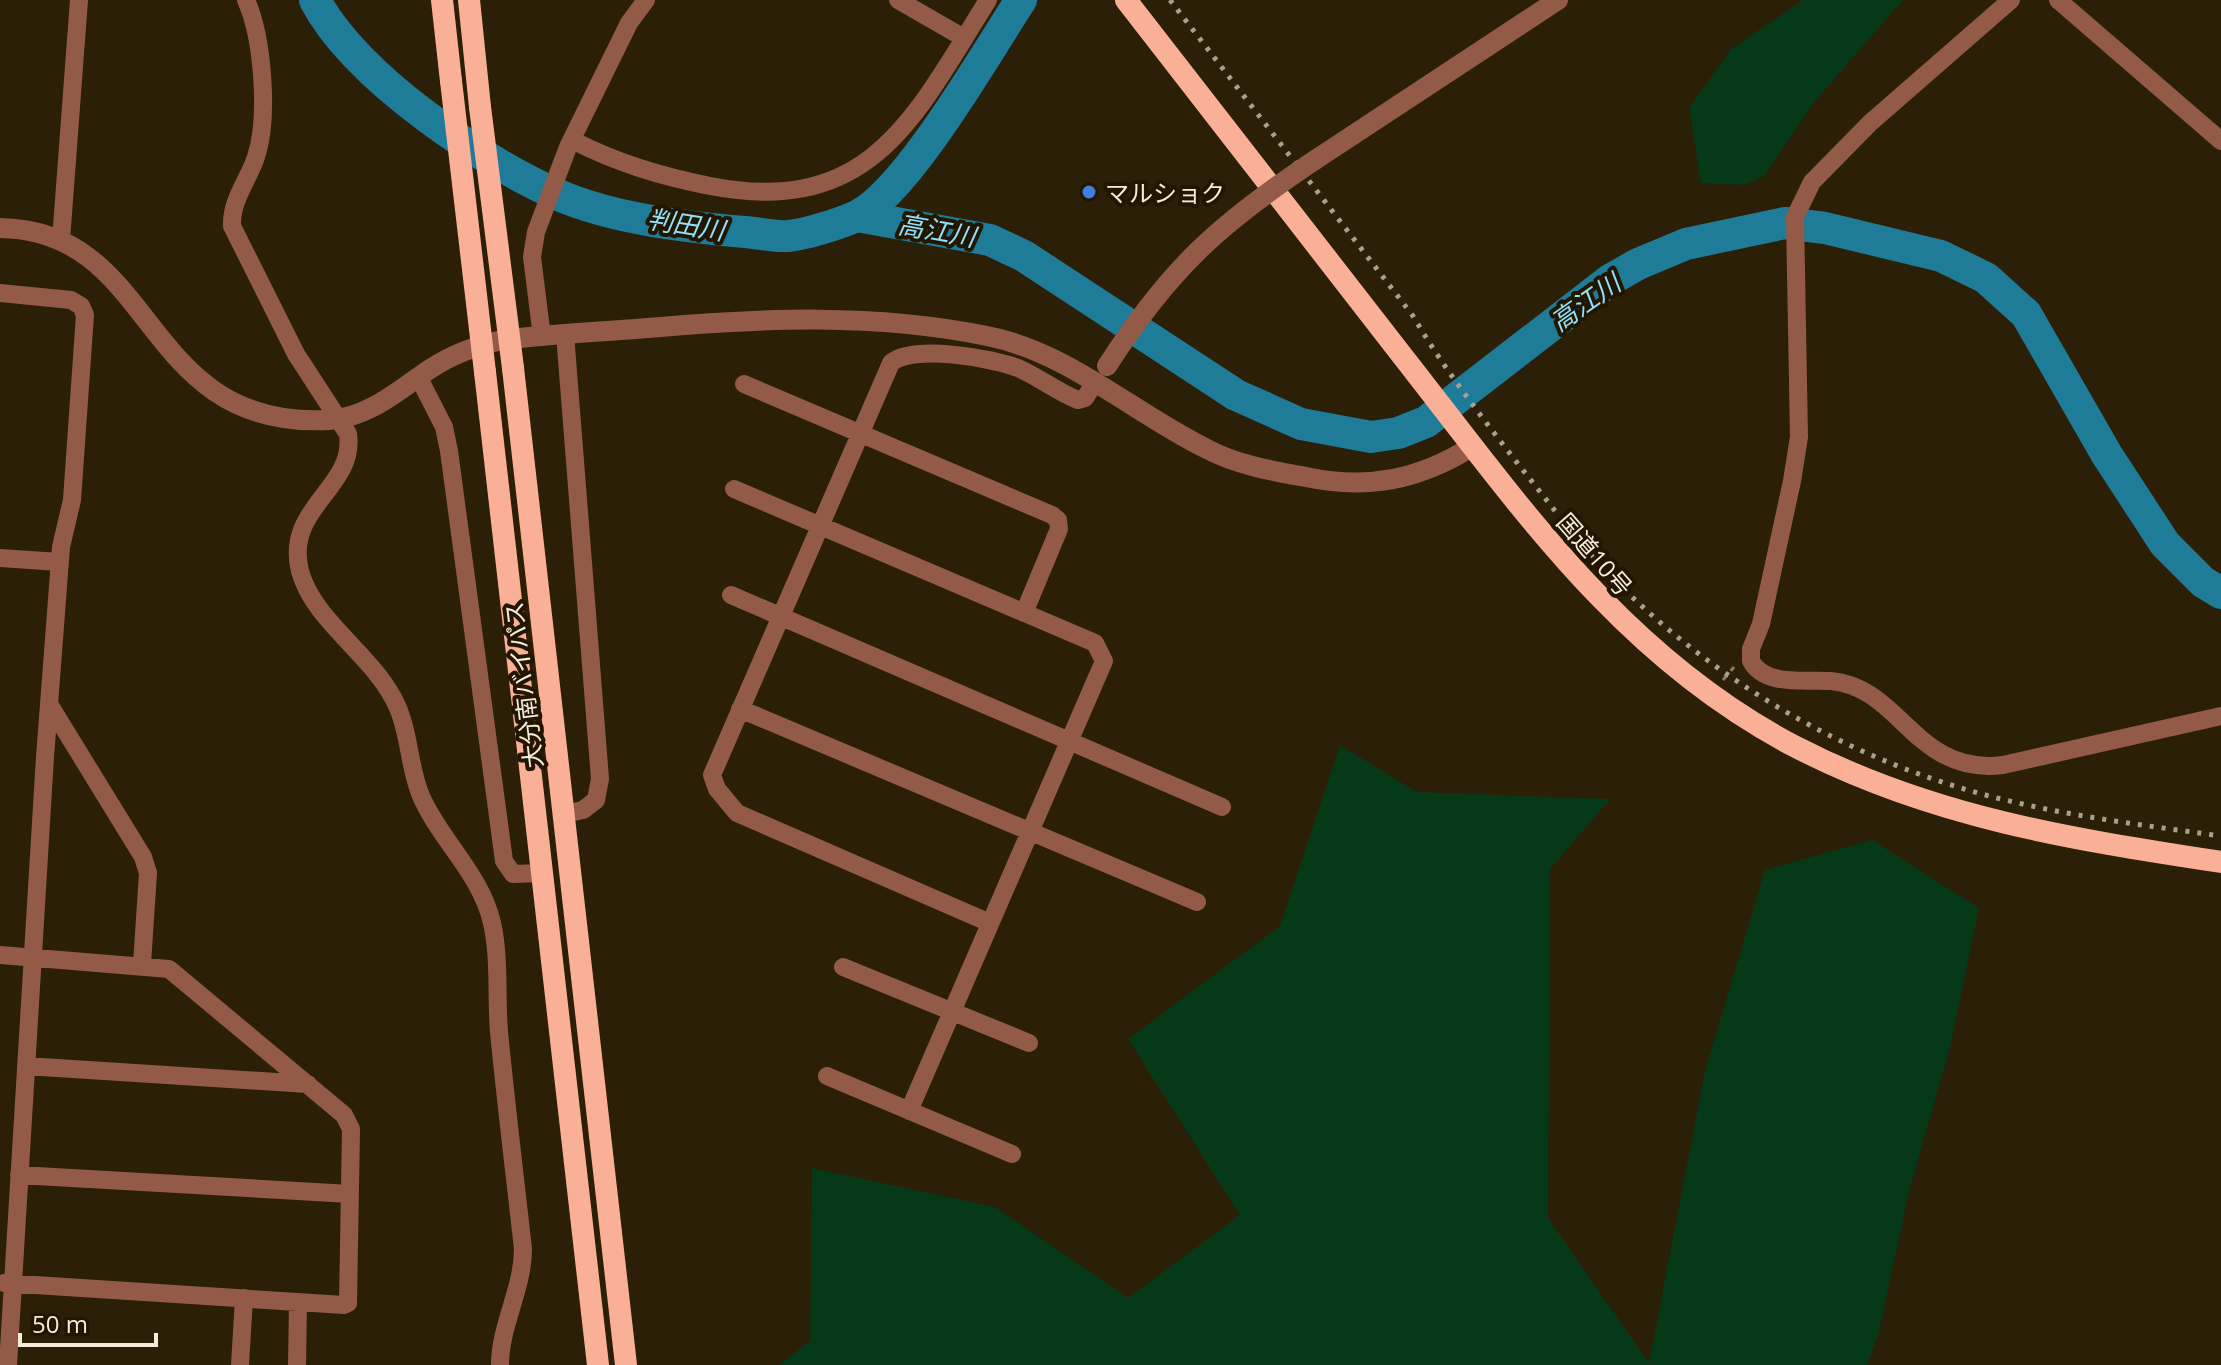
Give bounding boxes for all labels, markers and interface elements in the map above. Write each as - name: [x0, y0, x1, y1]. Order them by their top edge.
- place label: マルショク: [1105, 176, 1225, 209]
- marker: マルショク: [1080, 183, 1098, 201]
- water label: 判田川: [645, 200, 730, 248]
- water label: 高江川: [895, 205, 981, 255]
- water label: 高江川: [1543, 263, 1630, 339]
- street label: 国道10号: [1550, 506, 1640, 602]
- street label: 大分南バイパス: [496, 600, 550, 770]
- scale bar: [20, 1297, 156, 1347]
- text: 50 m: [32, 1307, 88, 1340]

